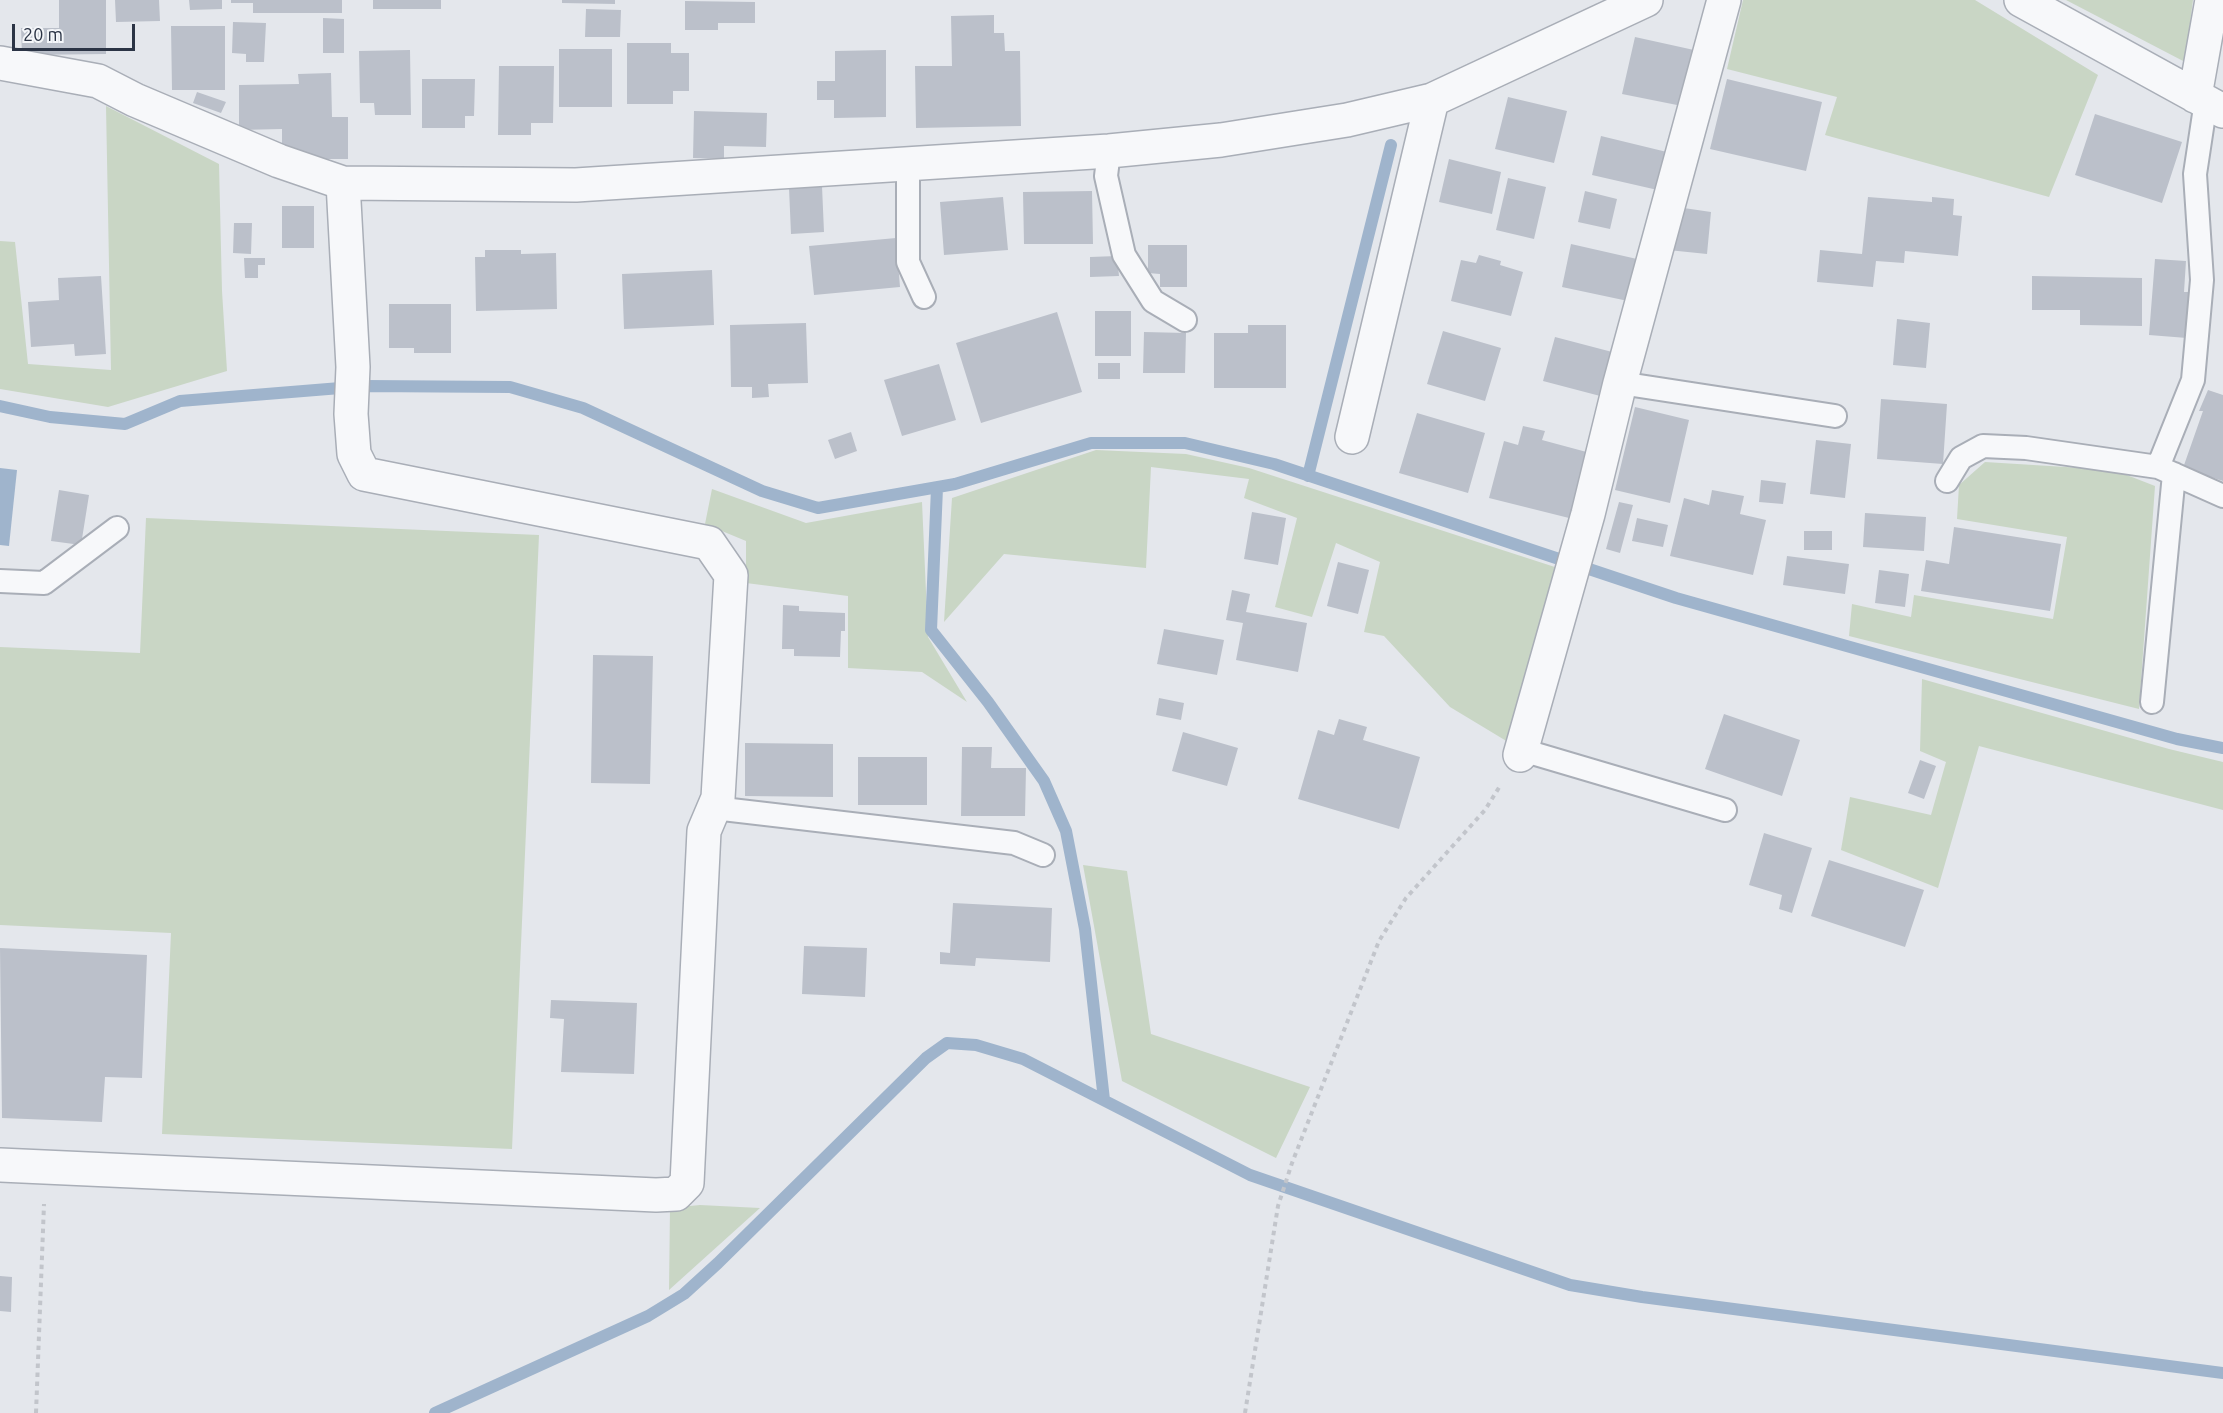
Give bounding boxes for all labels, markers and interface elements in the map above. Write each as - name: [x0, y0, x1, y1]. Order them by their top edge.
- scale bar: [15, 12, 138, 50]
- text: 20 m: [23, 24, 63, 44]

